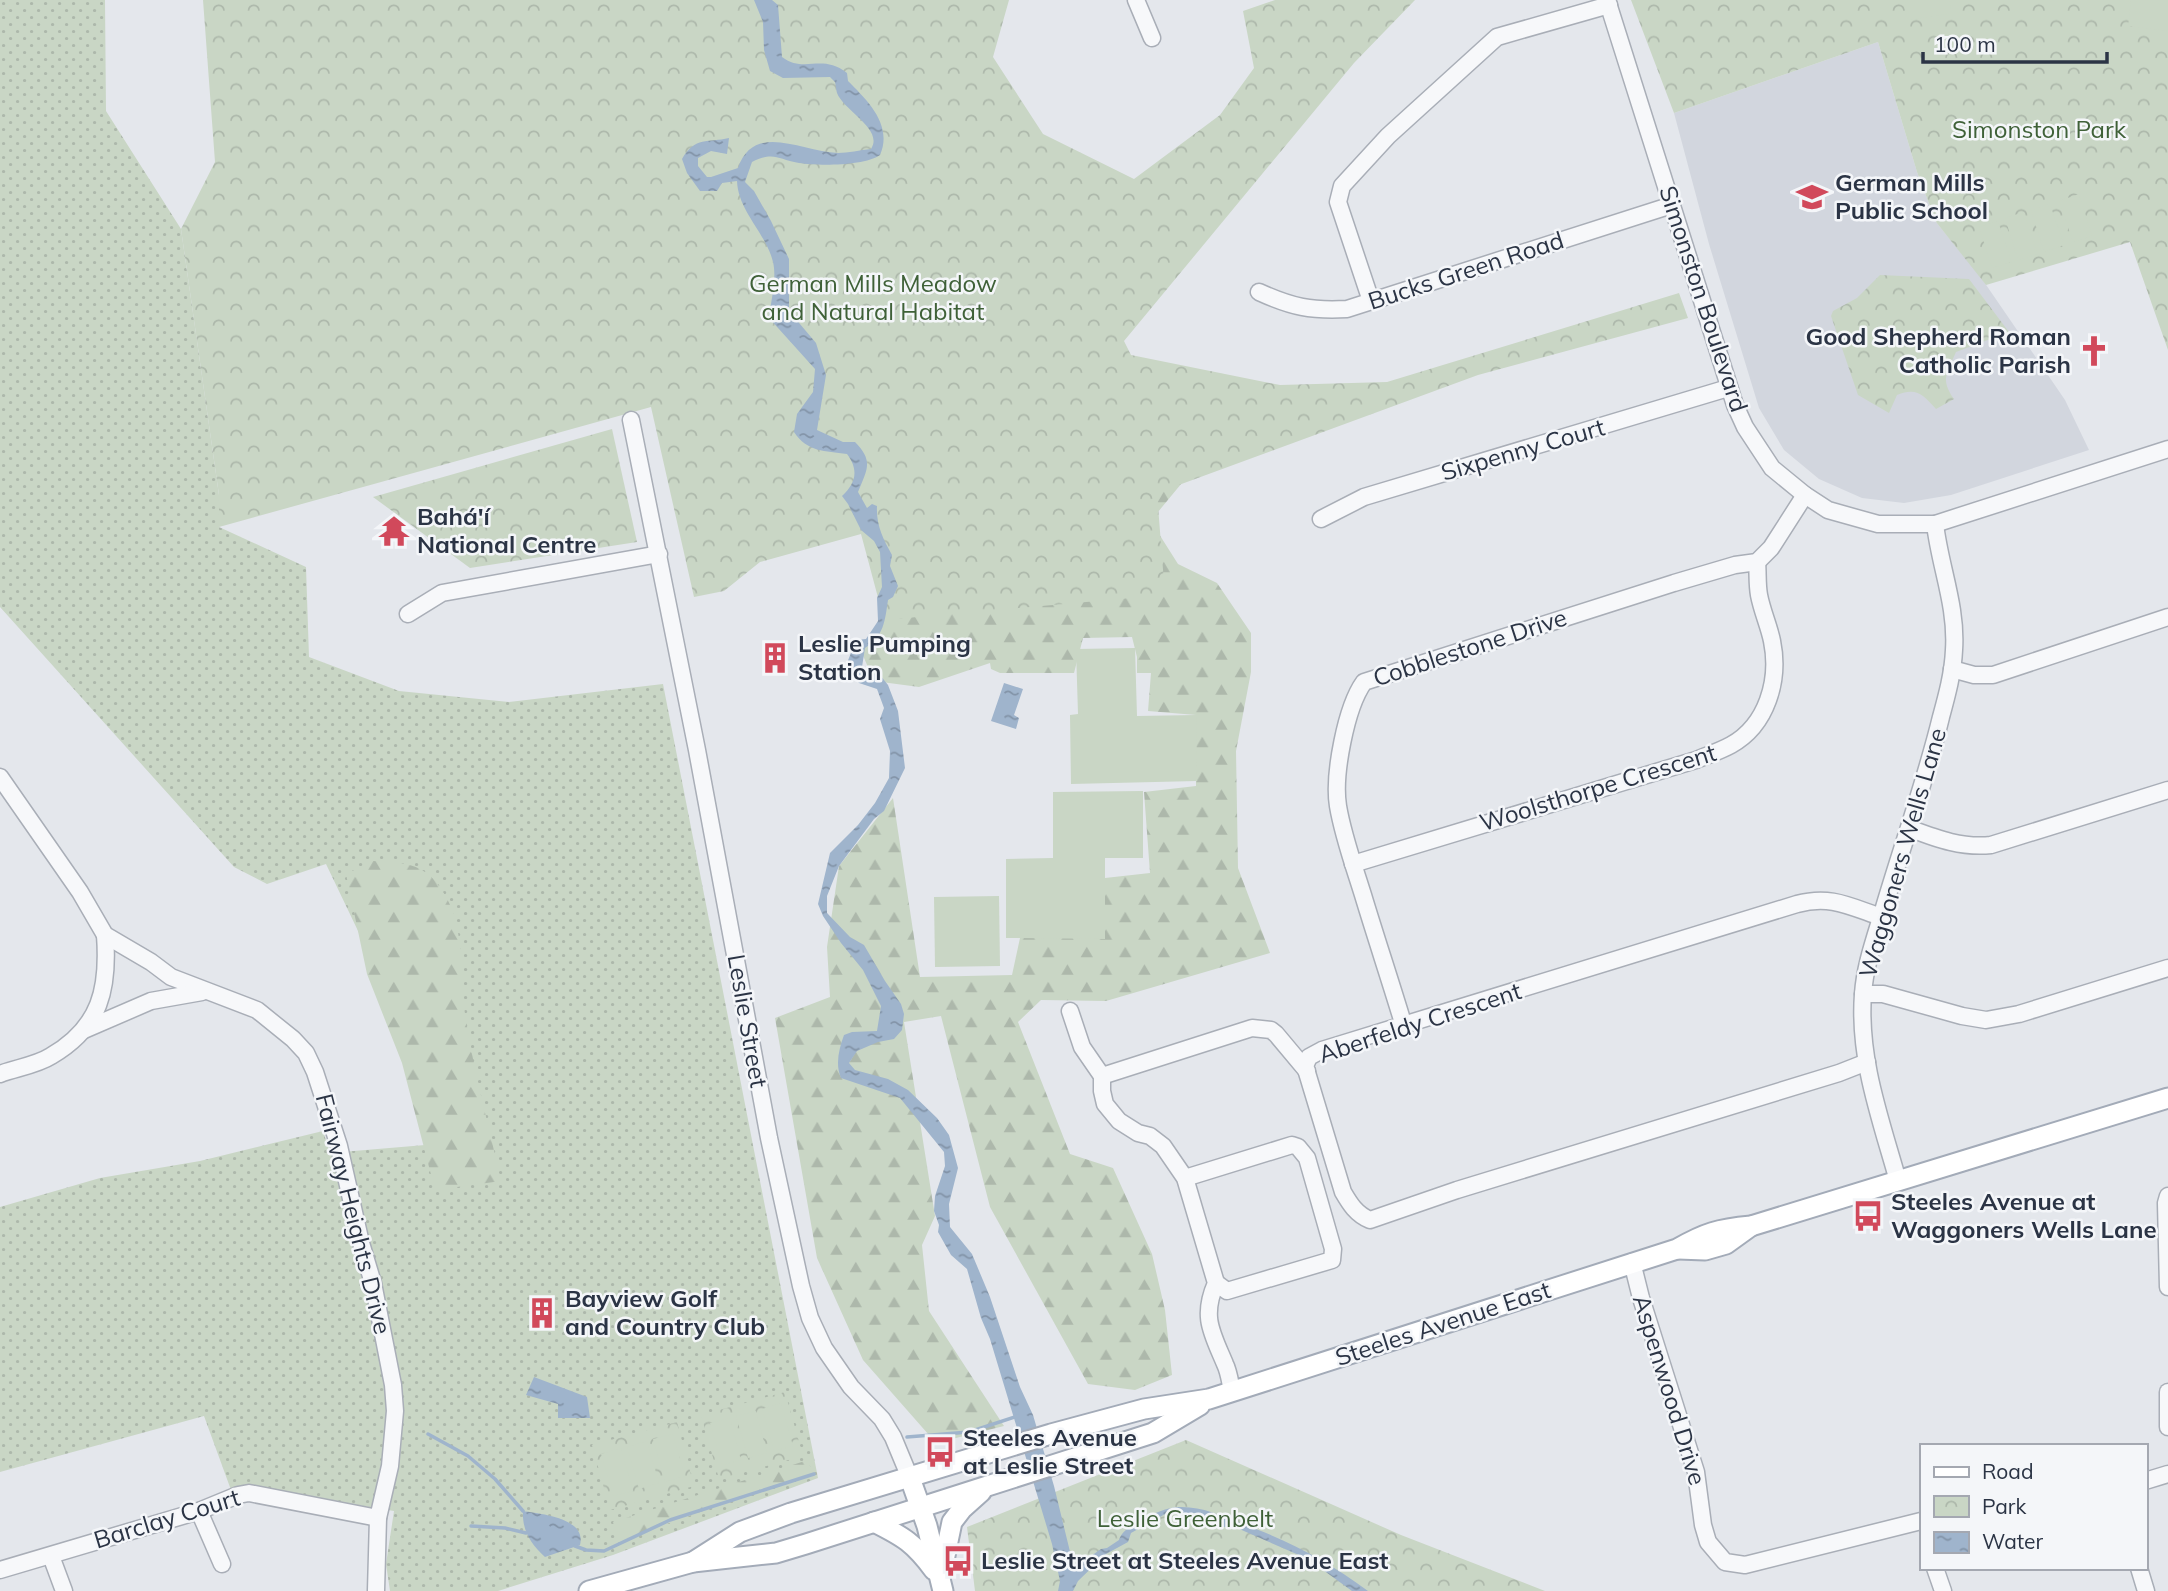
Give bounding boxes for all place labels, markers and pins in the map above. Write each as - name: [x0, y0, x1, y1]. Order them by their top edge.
- place label: German Mills Public School: [1835, 167, 1988, 225]
- school or university icon: German Mills Public School: [1795, 180, 1829, 214]
- place label: Good Shepherd Roman Catholic Parish: [1805, 321, 2071, 379]
- church icon: Good Shepherd Roman Catholic Parish: [2077, 334, 2111, 368]
- place label: Bahá'í National Centre: [417, 501, 596, 559]
- temple icon: Bahá'í National Centre: [377, 514, 411, 548]
- place label: Leslie Pumping Station: [798, 628, 971, 686]
- building icon: Leslie Pumping Station: [758, 641, 792, 675]
- place label: Steeles Avenue at Waggoners Wells Lane: [1891, 1186, 2157, 1244]
- bus stop icon: Steeles Avenue at Waggoners Wells Lane: [1851, 1199, 1885, 1233]
- place label: Bayview Golf and Country Club: [565, 1283, 765, 1341]
- building icon: Bayview Golf and Country Club: [525, 1296, 559, 1330]
- place label: Steeles Avenue at Leslie Street: [963, 1422, 1137, 1480]
- bus stop icon: Steeles Avenue at Leslie Street: [923, 1435, 957, 1469]
- bus stop icon: Leslie Street at Steeles Avenue East: [941, 1544, 975, 1578]
- place label: Leslie Street at Steeles Avenue East: [981, 1545, 1388, 1575]

